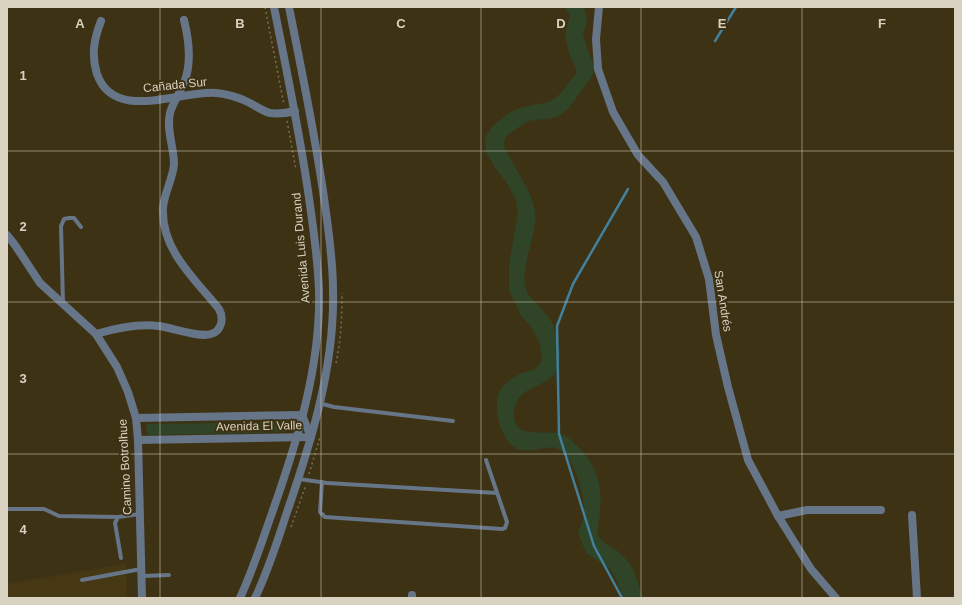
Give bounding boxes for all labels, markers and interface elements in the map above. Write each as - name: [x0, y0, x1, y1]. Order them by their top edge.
- text: A: [75, 16, 85, 31]
- text: B: [235, 16, 245, 31]
- text: C: [396, 16, 406, 31]
- text: D: [556, 16, 566, 31]
- text: E: [718, 16, 727, 31]
- text: F: [878, 16, 886, 31]
- text: 1: [19, 68, 27, 83]
- street label: Cañada Sur: [142, 75, 208, 95]
- street label: Avenida Luis Durand: [289, 192, 313, 304]
- text: 2: [19, 219, 27, 234]
- street label: San Andrés: [711, 269, 735, 333]
- text: 3: [19, 371, 27, 386]
- street label: Camino Botrolhue: [115, 418, 135, 515]
- street label: Avenida El Valle: [216, 418, 303, 434]
- text: 4: [19, 522, 27, 537]

